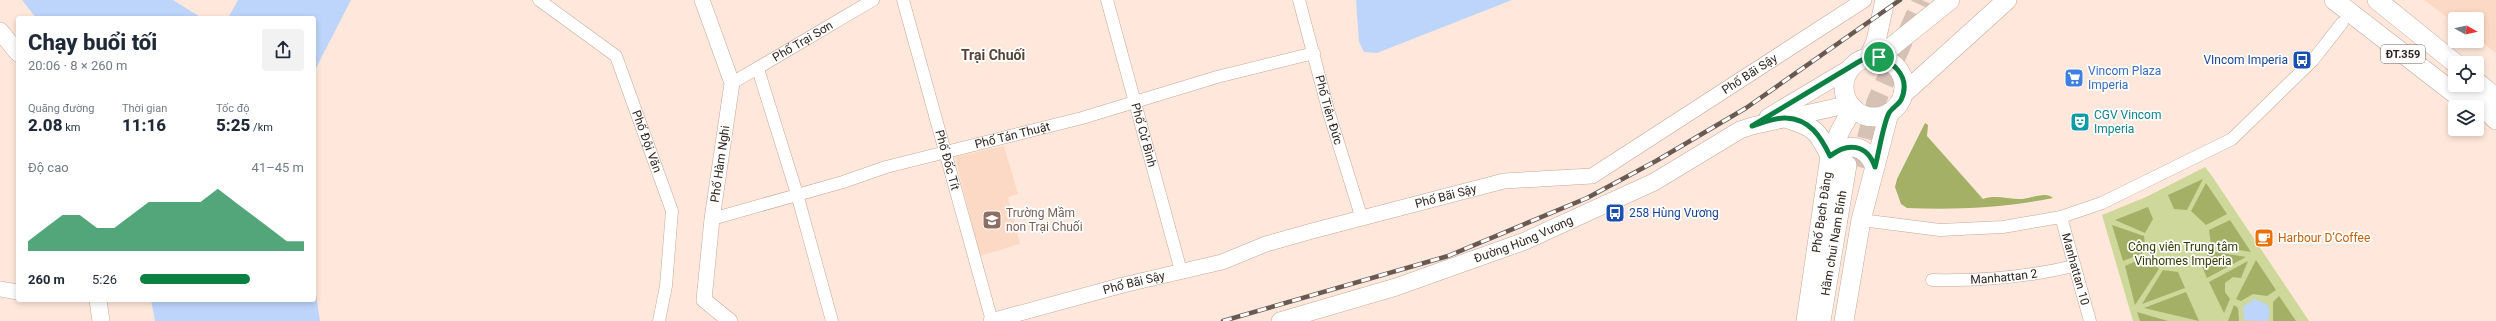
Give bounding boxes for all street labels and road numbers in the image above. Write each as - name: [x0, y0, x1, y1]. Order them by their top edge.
- street label: Phố Trại Sơn: [770, 18, 835, 65]
- road number: ĐT.359: [2381, 45, 2425, 63]
- street label: Phố Bãi Sậy: [1719, 51, 1780, 97]
- street label: Phố Tiên Đức: [1312, 74, 1345, 147]
- street label: Phố Cử Bình: [1128, 101, 1159, 169]
- street label: Phố Đội Văn: [629, 108, 665, 175]
- street label: Phố Tán Thuật: [973, 119, 1052, 152]
- street label: Phố Hàm Nghi: [708, 125, 732, 203]
- street label: Phố Đốc Tít: [932, 128, 962, 192]
- street label: Phố Bạch Đằng: [1809, 171, 1835, 254]
- street label: Phố Bãi Sậy: [1413, 181, 1478, 211]
- street label: Hầm chui Nam Bính: [1818, 189, 1850, 297]
- street label: Đường Hùng Vương: [1472, 213, 1575, 266]
- street label: Manhattan 10: [2059, 231, 2092, 307]
- street label: Manhattan 2: [1970, 266, 2039, 287]
- street label: Phố Bãi Sậy: [1101, 268, 1167, 297]

